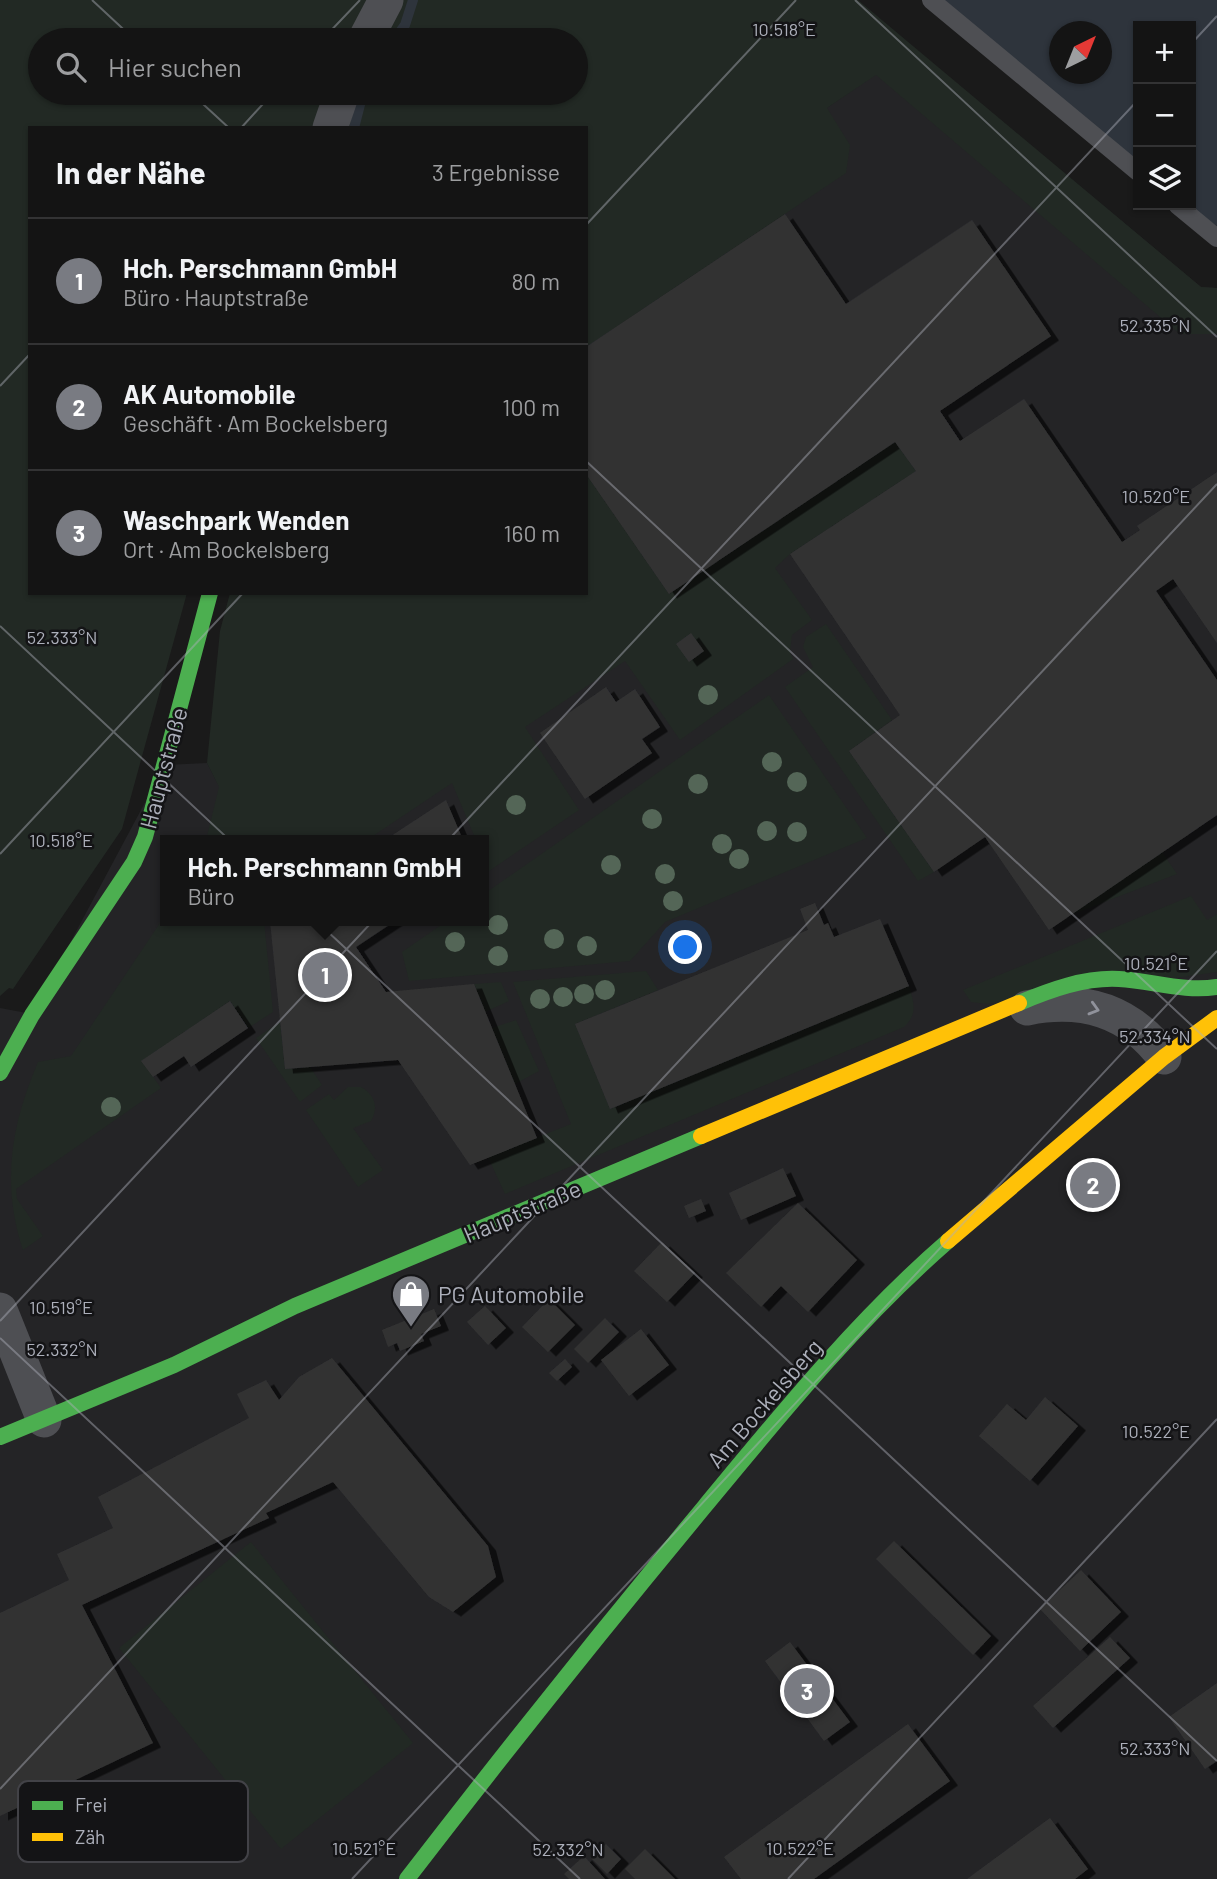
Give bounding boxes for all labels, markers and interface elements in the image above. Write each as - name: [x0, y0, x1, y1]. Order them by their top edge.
- text: 10.518°E: [752, 18, 816, 40]
- north arrow: [1049, 21, 1112, 84]
- map controls: [1133, 21, 1196, 210]
- button: +: [1133, 21, 1196, 84]
- search box: [28, 28, 588, 105]
- icon: search: [52, 48, 90, 86]
- text: Hier suchen: [108, 51, 242, 82]
- button: −: [1133, 84, 1196, 147]
- button: layers: [1133, 147, 1196, 210]
- text: In der Nähe: [56, 154, 206, 190]
- text: 3 Ergebnisse: [432, 158, 560, 186]
- text: Hch. Perschmann GmbH: [123, 252, 397, 283]
- text: 1: [75, 267, 83, 295]
- text: 80 m: [511, 267, 560, 295]
- text: Büro · Hauptstraße: [123, 283, 309, 311]
- text: 52.335°N: [1120, 314, 1190, 336]
- text: AK Automobile: [123, 378, 296, 409]
- text: 2: [73, 393, 85, 421]
- text: 100 m: [502, 393, 560, 421]
- text: Geschäft · Am Bockelsberg: [123, 409, 388, 437]
- text: 10.520°E: [1122, 485, 1190, 507]
- text: Waschpark Wenden: [123, 504, 349, 535]
- text: 3: [73, 519, 85, 547]
- text: 160 m: [503, 519, 560, 547]
- text: Ort · Am Bockelsberg: [123, 535, 330, 563]
- text: 52.333°N: [27, 626, 97, 648]
- street label: Hauptstraße: [133, 704, 193, 832]
- text: 10.518°E: [29, 829, 93, 851]
- popup: [160, 835, 489, 926]
- text: Hch. Perschmann GmbH: [187, 851, 462, 882]
- text: Büro: [187, 882, 235, 910]
- your location: [668, 930, 702, 964]
- pin: 1: [302, 949, 348, 1001]
- text: 10.521°E: [1124, 952, 1188, 974]
- one-way arrow: [1087, 1001, 1099, 1015]
- text: 52.334°N: [1119, 1025, 1191, 1047]
- pin: 2: [1070, 1159, 1116, 1211]
- street label: Hauptstraße: [459, 1174, 585, 1248]
- shop icon: PG Automobile: [390, 1273, 432, 1328]
- place label: PG Automobile: [438, 1280, 585, 1308]
- text: 10.519°E: [29, 1296, 93, 1318]
- street label: Am Bockelsberg: [701, 1333, 827, 1473]
- text: 52.332°N: [26, 1338, 98, 1360]
- text: 10.522°E: [1122, 1420, 1190, 1442]
- pin: 3: [784, 1665, 830, 1717]
- text: 52.333°N: [1120, 1737, 1190, 1759]
- legend: [18, 1781, 248, 1862]
- text: Frei: [75, 1793, 107, 1816]
- text: Zäh: [75, 1825, 105, 1848]
- text: 10.521°E: [332, 1837, 396, 1859]
- text: 10.522°E: [766, 1837, 834, 1859]
- text: 52.332°N: [532, 1838, 604, 1860]

